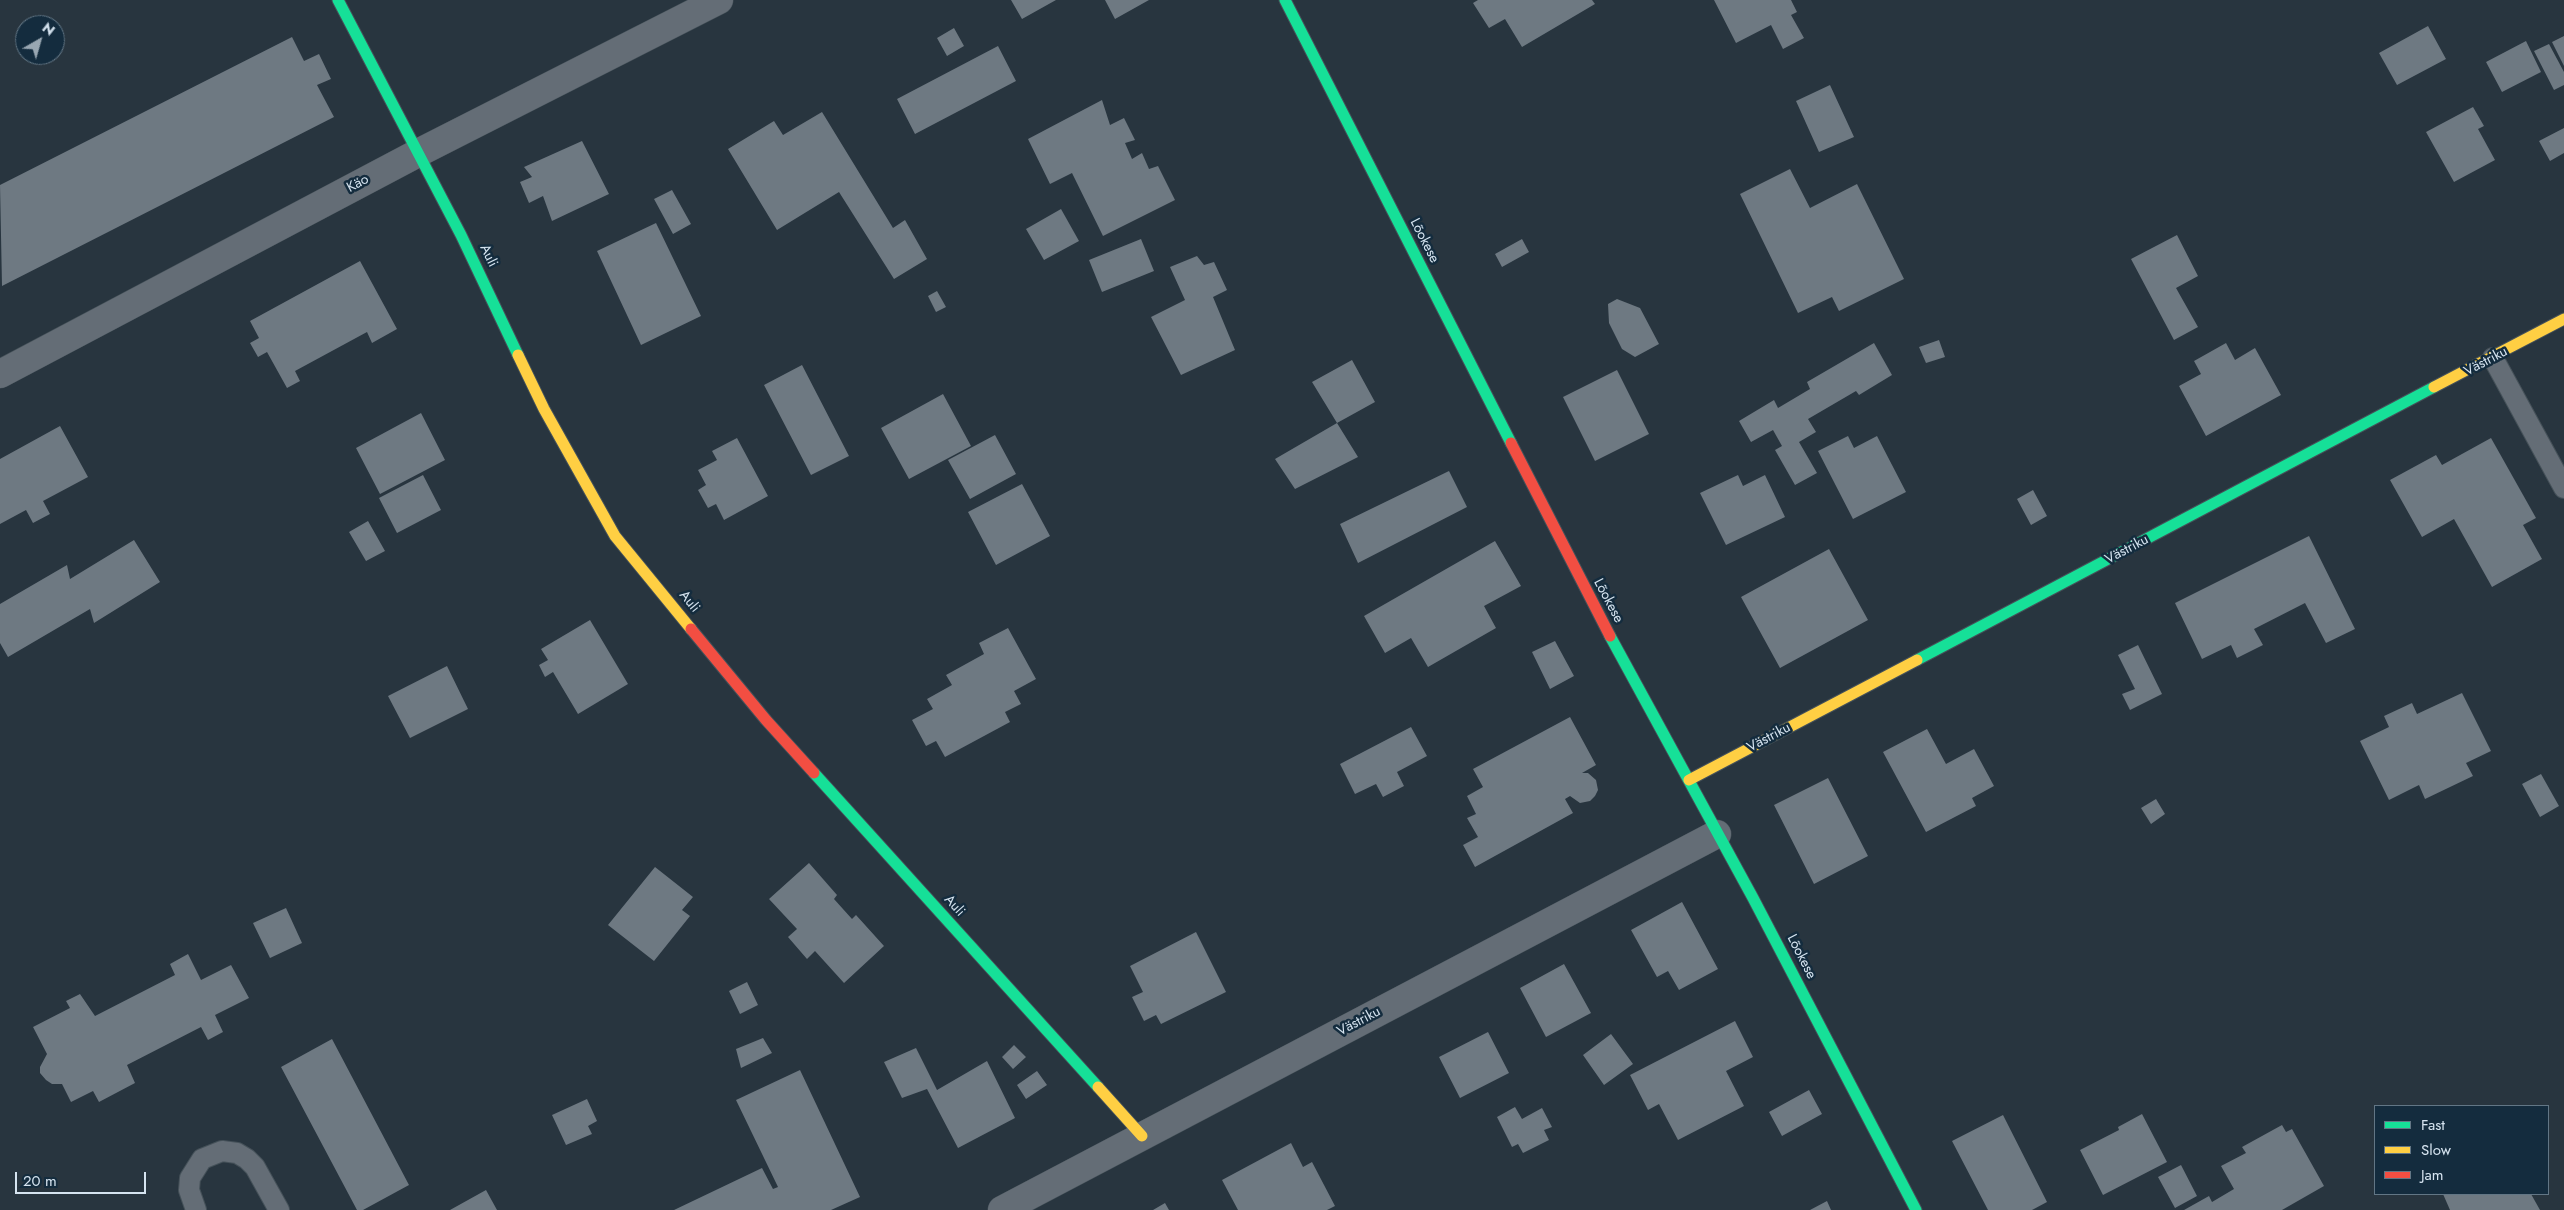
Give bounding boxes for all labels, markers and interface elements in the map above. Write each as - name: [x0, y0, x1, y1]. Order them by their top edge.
- north arrow: [15, 15, 65, 65]
- text: N: [38, 18, 59, 40]
- street label: Käo: [344, 171, 372, 197]
- street label: Lõokese: [1406, 216, 1442, 266]
- street label: Auli: [475, 242, 501, 270]
- street label: Västriku: [2461, 344, 2511, 380]
- street label: Västriku: [2102, 532, 2152, 568]
- street label: Lõokese: [1589, 576, 1627, 626]
- street label: Auli: [675, 588, 703, 616]
- street label: Västriku: [1744, 720, 1794, 756]
- street label: Auli: [940, 892, 968, 920]
- street label: Lõokese: [1783, 932, 1819, 982]
- street label: Västriku: [1334, 1004, 1384, 1040]
- legend: [2374, 1105, 2549, 1195]
- text: Fast: [2421, 1114, 2445, 1136]
- text: Slow: [2421, 1139, 2451, 1161]
- scale bar: [18, 1162, 149, 1194]
- text: Jam: [2421, 1164, 2444, 1186]
- text: 20 m: [23, 1170, 57, 1192]

